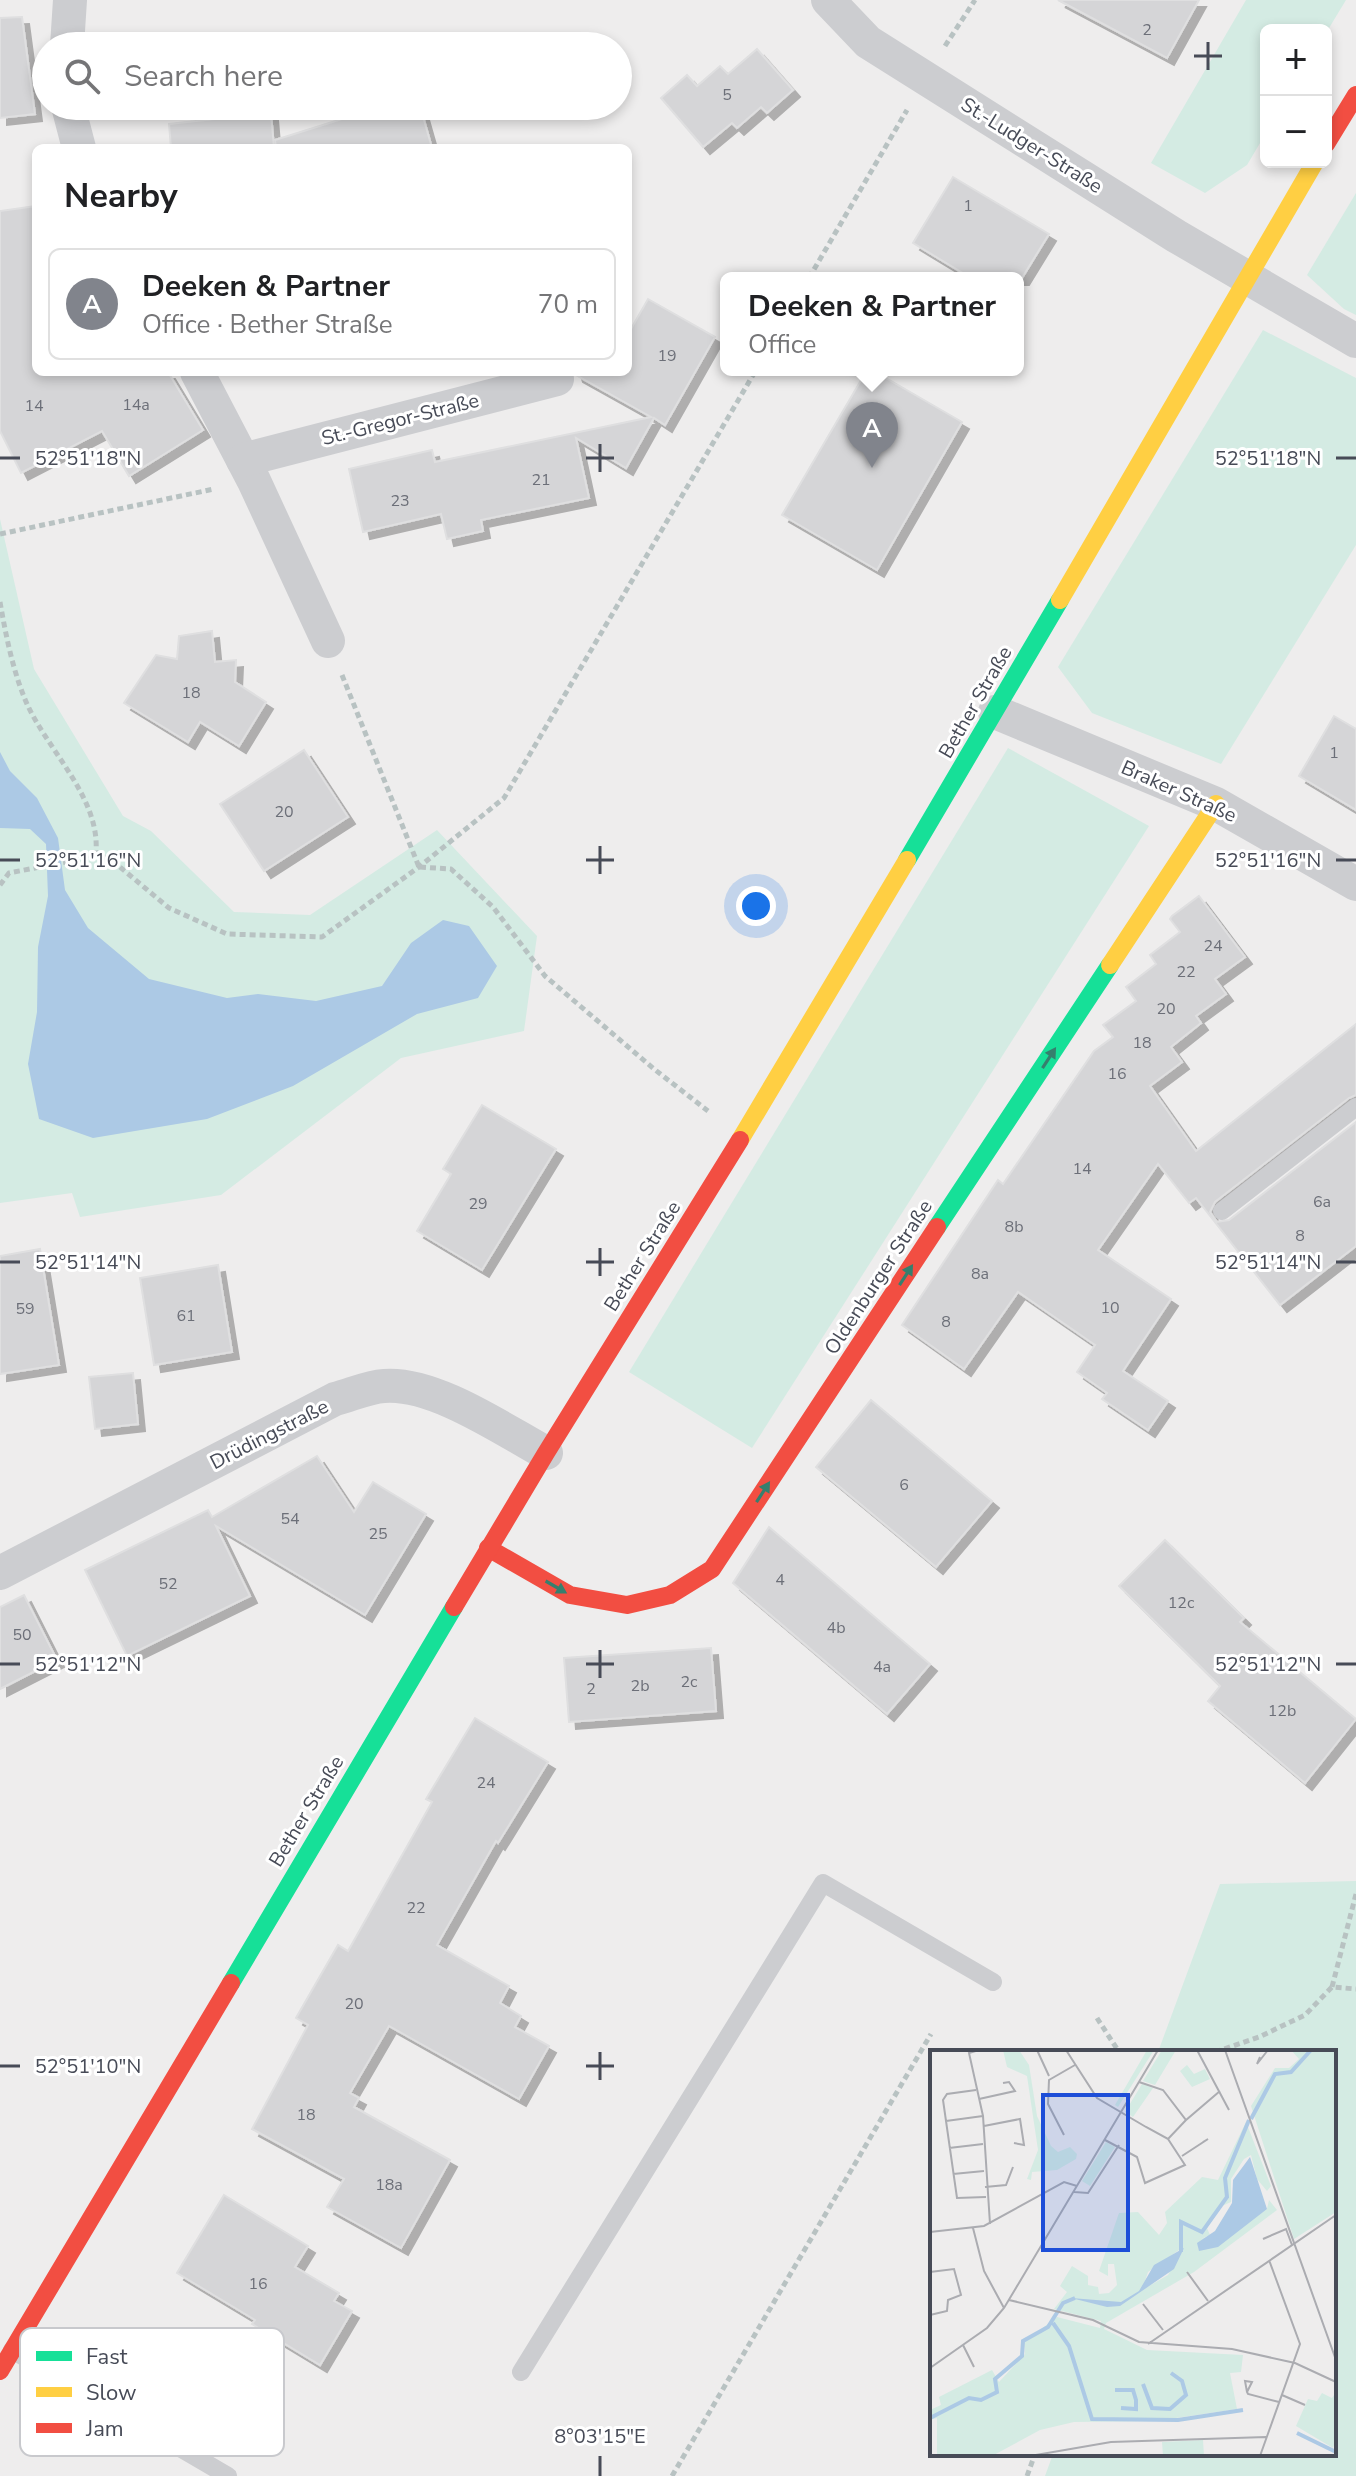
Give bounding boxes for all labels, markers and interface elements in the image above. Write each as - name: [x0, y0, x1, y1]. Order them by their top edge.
- house number: 2: [1142, 19, 1152, 41]
- map controls: [1260, 24, 1332, 168]
- button: +: [1260, 24, 1332, 96]
- search box: [32, 32, 632, 120]
- icon: search: [60, 54, 104, 98]
- text: Search here: [124, 56, 283, 97]
- house number: 5: [722, 84, 732, 106]
- street label: St.-Ludger-Straße: [956, 91, 1108, 200]
- button: −: [1260, 96, 1332, 168]
- text: Nearby: [64, 173, 178, 219]
- house number: 1: [963, 195, 973, 217]
- text: Deeken & Partner: [142, 266, 390, 307]
- popup: [720, 272, 1024, 376]
- text: Deeken & Partner: [748, 286, 996, 327]
- text: A: [82, 287, 102, 322]
- text: 70 m: [538, 287, 598, 322]
- text: Office · Bether Straße: [142, 307, 393, 342]
- text: Office: [748, 327, 816, 362]
- house number: 19: [657, 345, 677, 367]
- street label: St.-Gregor-Straße: [319, 387, 482, 452]
- house number: 14a: [122, 394, 150, 416]
- house number: 14: [24, 395, 44, 417]
- pin: A: [846, 402, 898, 468]
- text: 52°51'18"N: [35, 445, 141, 472]
- text: 52°51'18"N: [1215, 445, 1321, 472]
- house number: 21: [531, 469, 551, 491]
- house number: 23: [390, 490, 410, 512]
- street label: Bether Straße: [932, 641, 1018, 763]
- house number: 18: [181, 682, 201, 704]
- house number: 1: [1329, 742, 1339, 764]
- street label: Braker Straße: [1117, 754, 1241, 829]
- house number: 20: [274, 801, 294, 823]
- text: 52°51'16"N: [35, 847, 141, 874]
- text: 52°51'16"N: [1215, 847, 1321, 874]
- your location: [736, 886, 776, 926]
- house number: 24: [1203, 935, 1223, 957]
- house number: 22: [1176, 961, 1196, 983]
- house number: 20: [1156, 998, 1176, 1020]
- house number: 18: [1132, 1032, 1152, 1054]
- one-way arrow: [1041, 1047, 1056, 1068]
- house number: 16: [1107, 1063, 1127, 1085]
- house number: 14: [1072, 1158, 1092, 1180]
- house number: 6a: [1313, 1191, 1331, 1213]
- house number: 29: [468, 1193, 488, 1215]
- street label: Oldenburger Straße: [818, 1195, 939, 1360]
- street label: Bether Straße: [598, 1196, 687, 1317]
- house number: 8b: [1005, 1216, 1023, 1238]
- house number: 8: [1295, 1225, 1305, 1247]
- text: 52°51'14"N: [35, 1249, 141, 1276]
- text: 52°51'14"N: [1215, 1249, 1321, 1276]
- house number: 8a: [971, 1263, 989, 1285]
- one-way arrow: [898, 1264, 913, 1285]
- house number: 10: [1100, 1297, 1120, 1319]
- house number: 59: [15, 1298, 35, 1320]
- house number: 61: [176, 1305, 196, 1327]
- house number: 8: [941, 1311, 951, 1333]
- street label: Drüdingstraße: [205, 1393, 333, 1476]
- house number: 6: [899, 1474, 909, 1496]
- one-way arrow: [755, 1481, 770, 1502]
- house number: 54: [280, 1508, 300, 1530]
- house number: 25: [368, 1523, 388, 1545]
- house number: 4: [775, 1569, 785, 1591]
- house number: 52: [158, 1573, 178, 1595]
- one-way arrow: [545, 1580, 567, 1594]
- house number: 12c: [1168, 1592, 1195, 1614]
- house number: 4b: [827, 1617, 845, 1639]
- house number: 50: [12, 1624, 32, 1646]
- text: 52°51'12"N: [35, 1651, 141, 1678]
- text: 52°51'12"N: [1215, 1651, 1321, 1678]
- house number: 4a: [873, 1656, 891, 1678]
- house number: 2c: [680, 1671, 698, 1693]
- house number: 2b: [631, 1675, 649, 1697]
- house number: 2: [586, 1678, 596, 1700]
- house number: 12b: [1268, 1700, 1296, 1722]
- street label: Bether Straße: [263, 1751, 350, 1872]
- house number: 24: [476, 1772, 496, 1794]
- house number: 22: [406, 1897, 426, 1919]
- house number: 20: [344, 1993, 364, 2015]
- inset map: [930, 2050, 1336, 2456]
- text: 52°51'10"N: [35, 2053, 141, 2080]
- house number: 18: [296, 2104, 316, 2126]
- house number: 18a: [375, 2174, 403, 2196]
- house number: 16: [248, 2273, 268, 2295]
- legend: [20, 2328, 284, 2456]
- text: Fast: [86, 2342, 128, 2372]
- text: Slow: [86, 2378, 137, 2408]
- text: Jam: [85, 2414, 124, 2444]
- text: 8°03'15"E: [554, 2423, 646, 2450]

